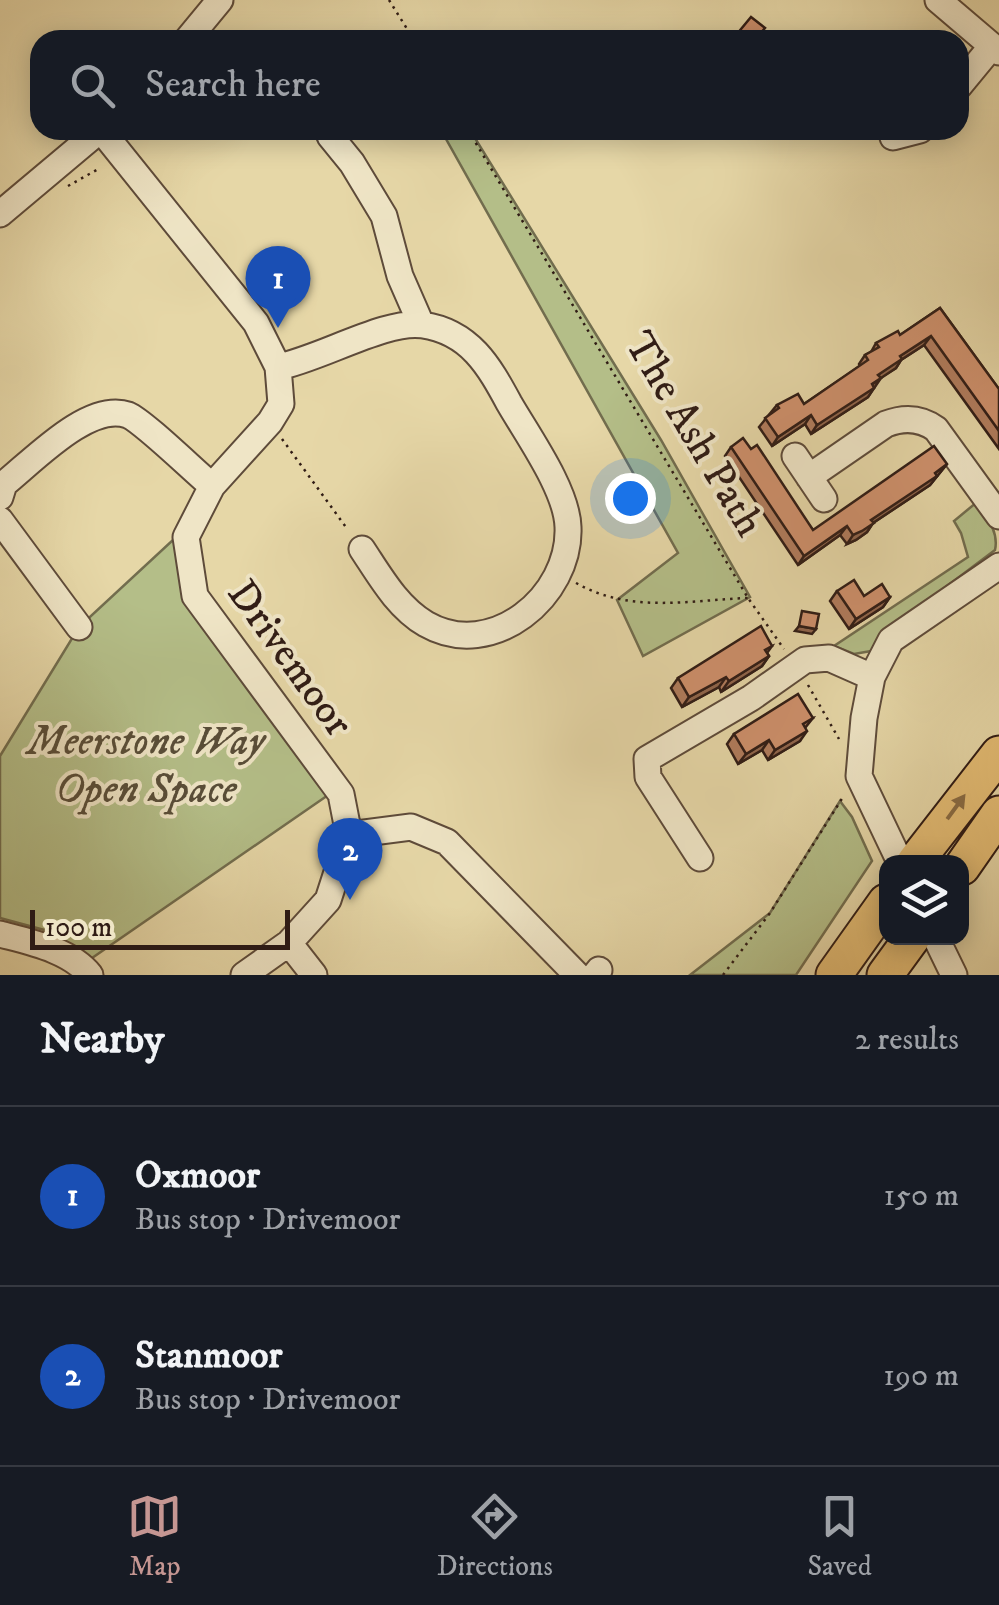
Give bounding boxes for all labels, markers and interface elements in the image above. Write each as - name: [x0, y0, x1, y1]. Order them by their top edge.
- search box: [30, 30, 969, 140]
- icon: search: [65, 58, 120, 113]
- text: Search here: [145, 61, 321, 109]
- pin: 1: [246, 245, 310, 328]
- street label: The Ash Path: [612, 323, 775, 546]
- your location: [605, 473, 656, 524]
- street label: Drivemoor: [215, 570, 364, 748]
- park label: Meerstone Way Open Space: [24, 716, 267, 816]
- one-way arrow: [946, 794, 965, 820]
- pin: 2: [318, 818, 382, 900]
- map controls: [879, 855, 969, 945]
- button: layers: [879, 855, 969, 945]
- scale bar: [30, 905, 290, 950]
- text: 100 m: [45, 910, 112, 945]
- text: Nearby: [40, 1014, 164, 1066]
- text: 2 results: [855, 1020, 959, 1060]
- text: Oxmoor: [135, 1152, 260, 1200]
- text: 1: [67, 1176, 78, 1216]
- text: 150 m: [883, 1176, 959, 1216]
- text: Bus stop · Drivemoor: [135, 1200, 400, 1240]
- text: Stanmoor: [135, 1332, 283, 1380]
- text: 2: [65, 1356, 80, 1396]
- text: 190 m: [883, 1356, 959, 1396]
- text: Bus stop · Drivemoor: [135, 1380, 400, 1420]
- tab: Map: [127, 1489, 182, 1584]
- tab: Directions: [437, 1489, 553, 1584]
- tab: Saved: [807, 1489, 872, 1584]

